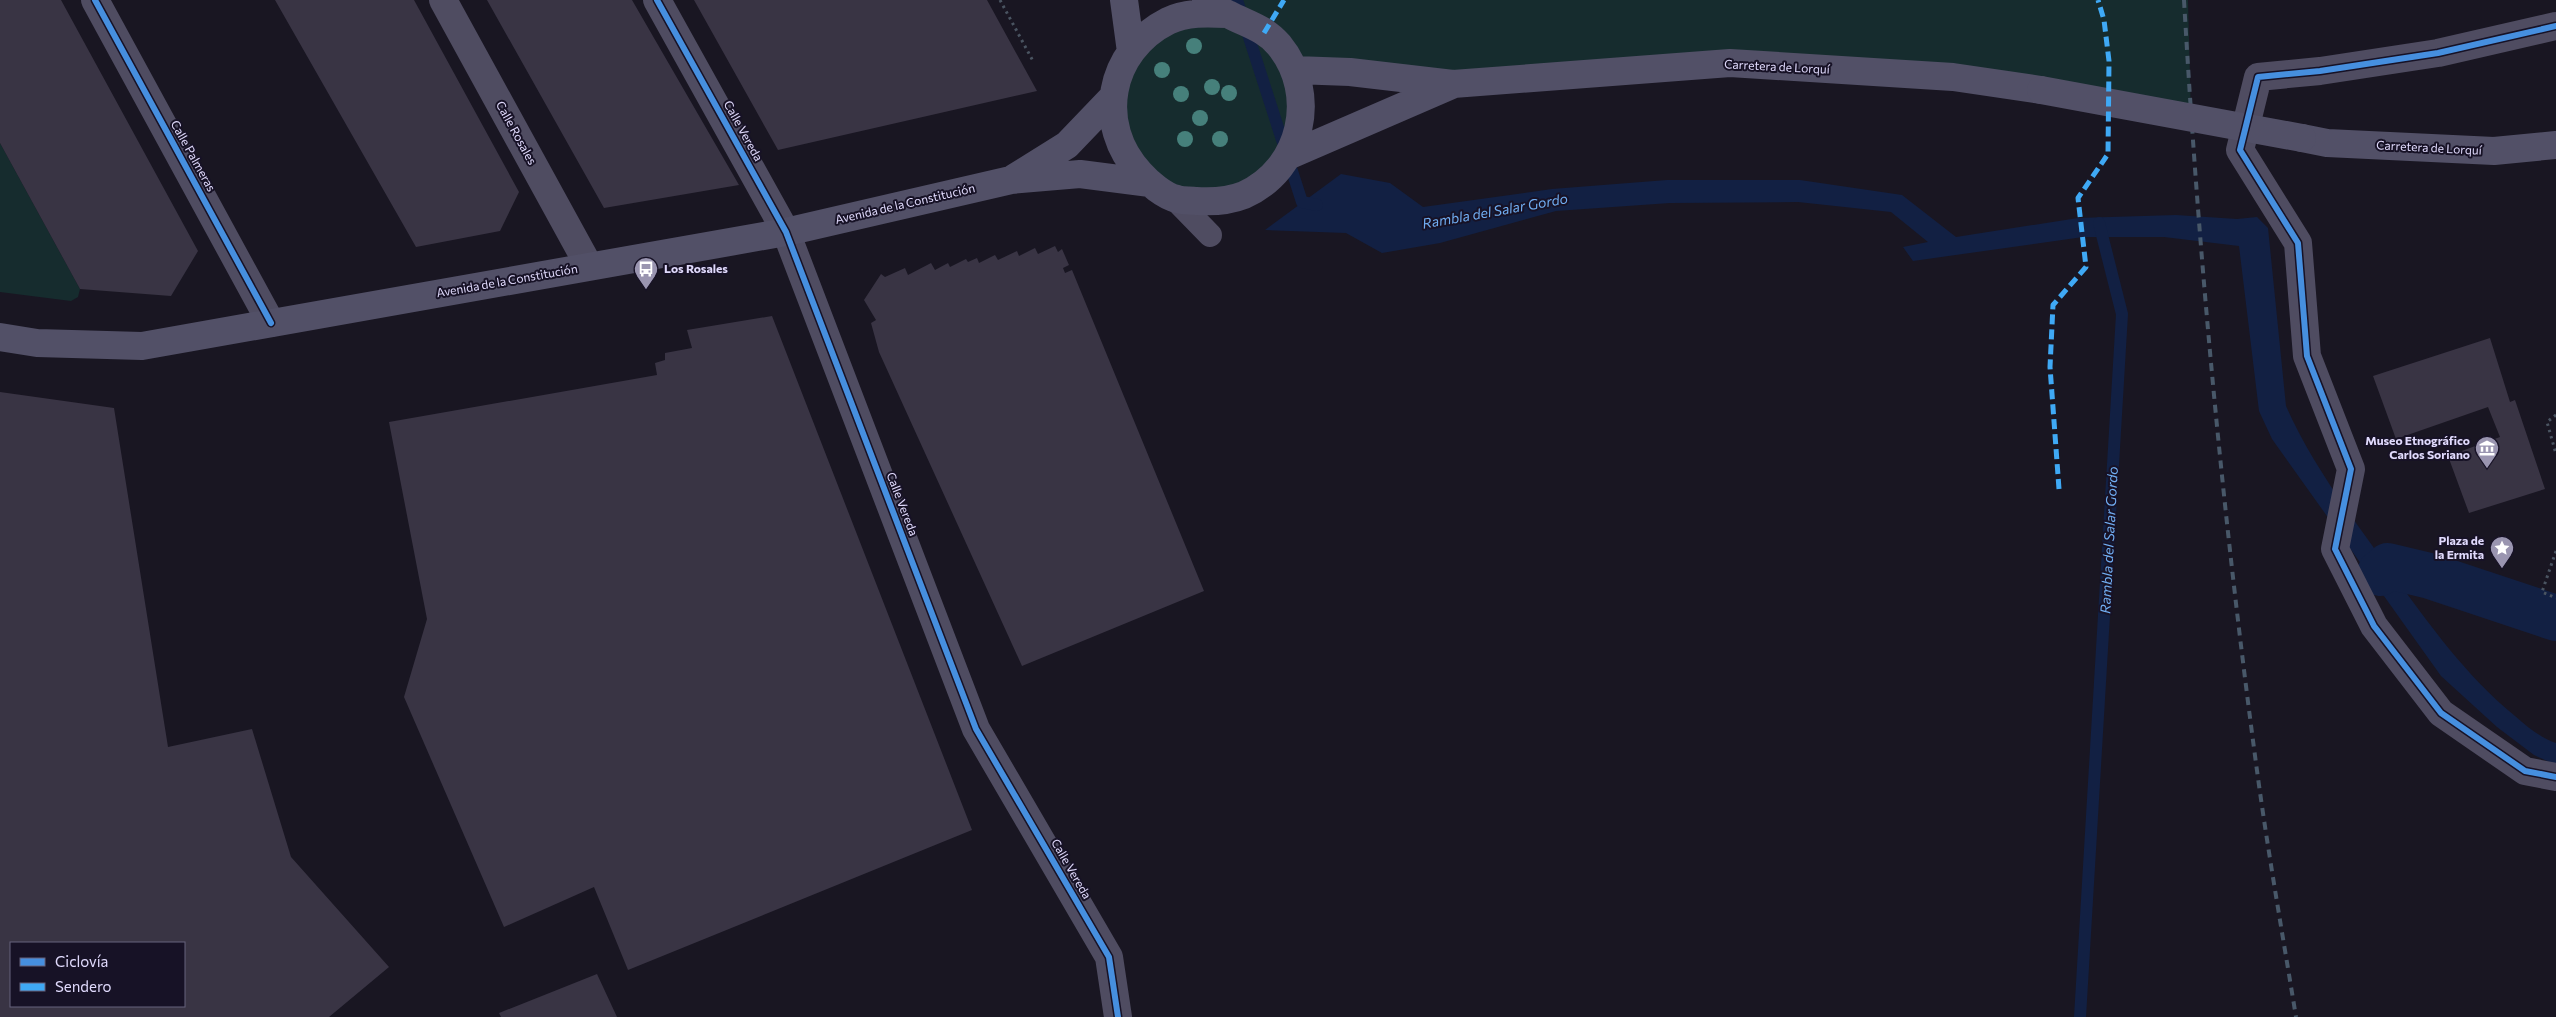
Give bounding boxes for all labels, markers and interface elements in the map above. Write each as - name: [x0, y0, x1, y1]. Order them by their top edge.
- street label: Carretera de Lorquí: [1724, 56, 1831, 76]
- street label: Calle Rosales: [494, 98, 540, 167]
- street label: Calle Vereda: [721, 98, 766, 163]
- street label: Calle Palmeras: [169, 117, 219, 194]
- street label: Carretera de Lorquí: [2376, 137, 2483, 157]
- street label: Avenida de la Constitución: [833, 180, 976, 226]
- water label: Rambla del Salar Gordo: [1421, 189, 1569, 232]
- bus stop icon: Los Rosales: [633, 256, 659, 290]
- street label: Avenida de la Constitución: [435, 261, 579, 299]
- place label: Los Rosales: [664, 261, 728, 275]
- place label: Museo Etnográfico Carlos Soriano: [2365, 433, 2470, 461]
- museum icon: Museo Etnográfico Carlos Soriano: [2474, 435, 2500, 469]
- water label: Rambla del Salar Gordo: [2096, 466, 2121, 614]
- street label: Calle Vereda: [884, 470, 921, 537]
- place label: Plaza de la Ermita: [2435, 533, 2484, 561]
- place icon: Plaza de la Ermita: [2489, 535, 2515, 569]
- street label: Calle Vereda: [1049, 836, 1095, 901]
- legend: [10, 942, 185, 1007]
- text: Ciclovía: [55, 952, 108, 970]
- text: Sendero: [55, 977, 112, 995]

